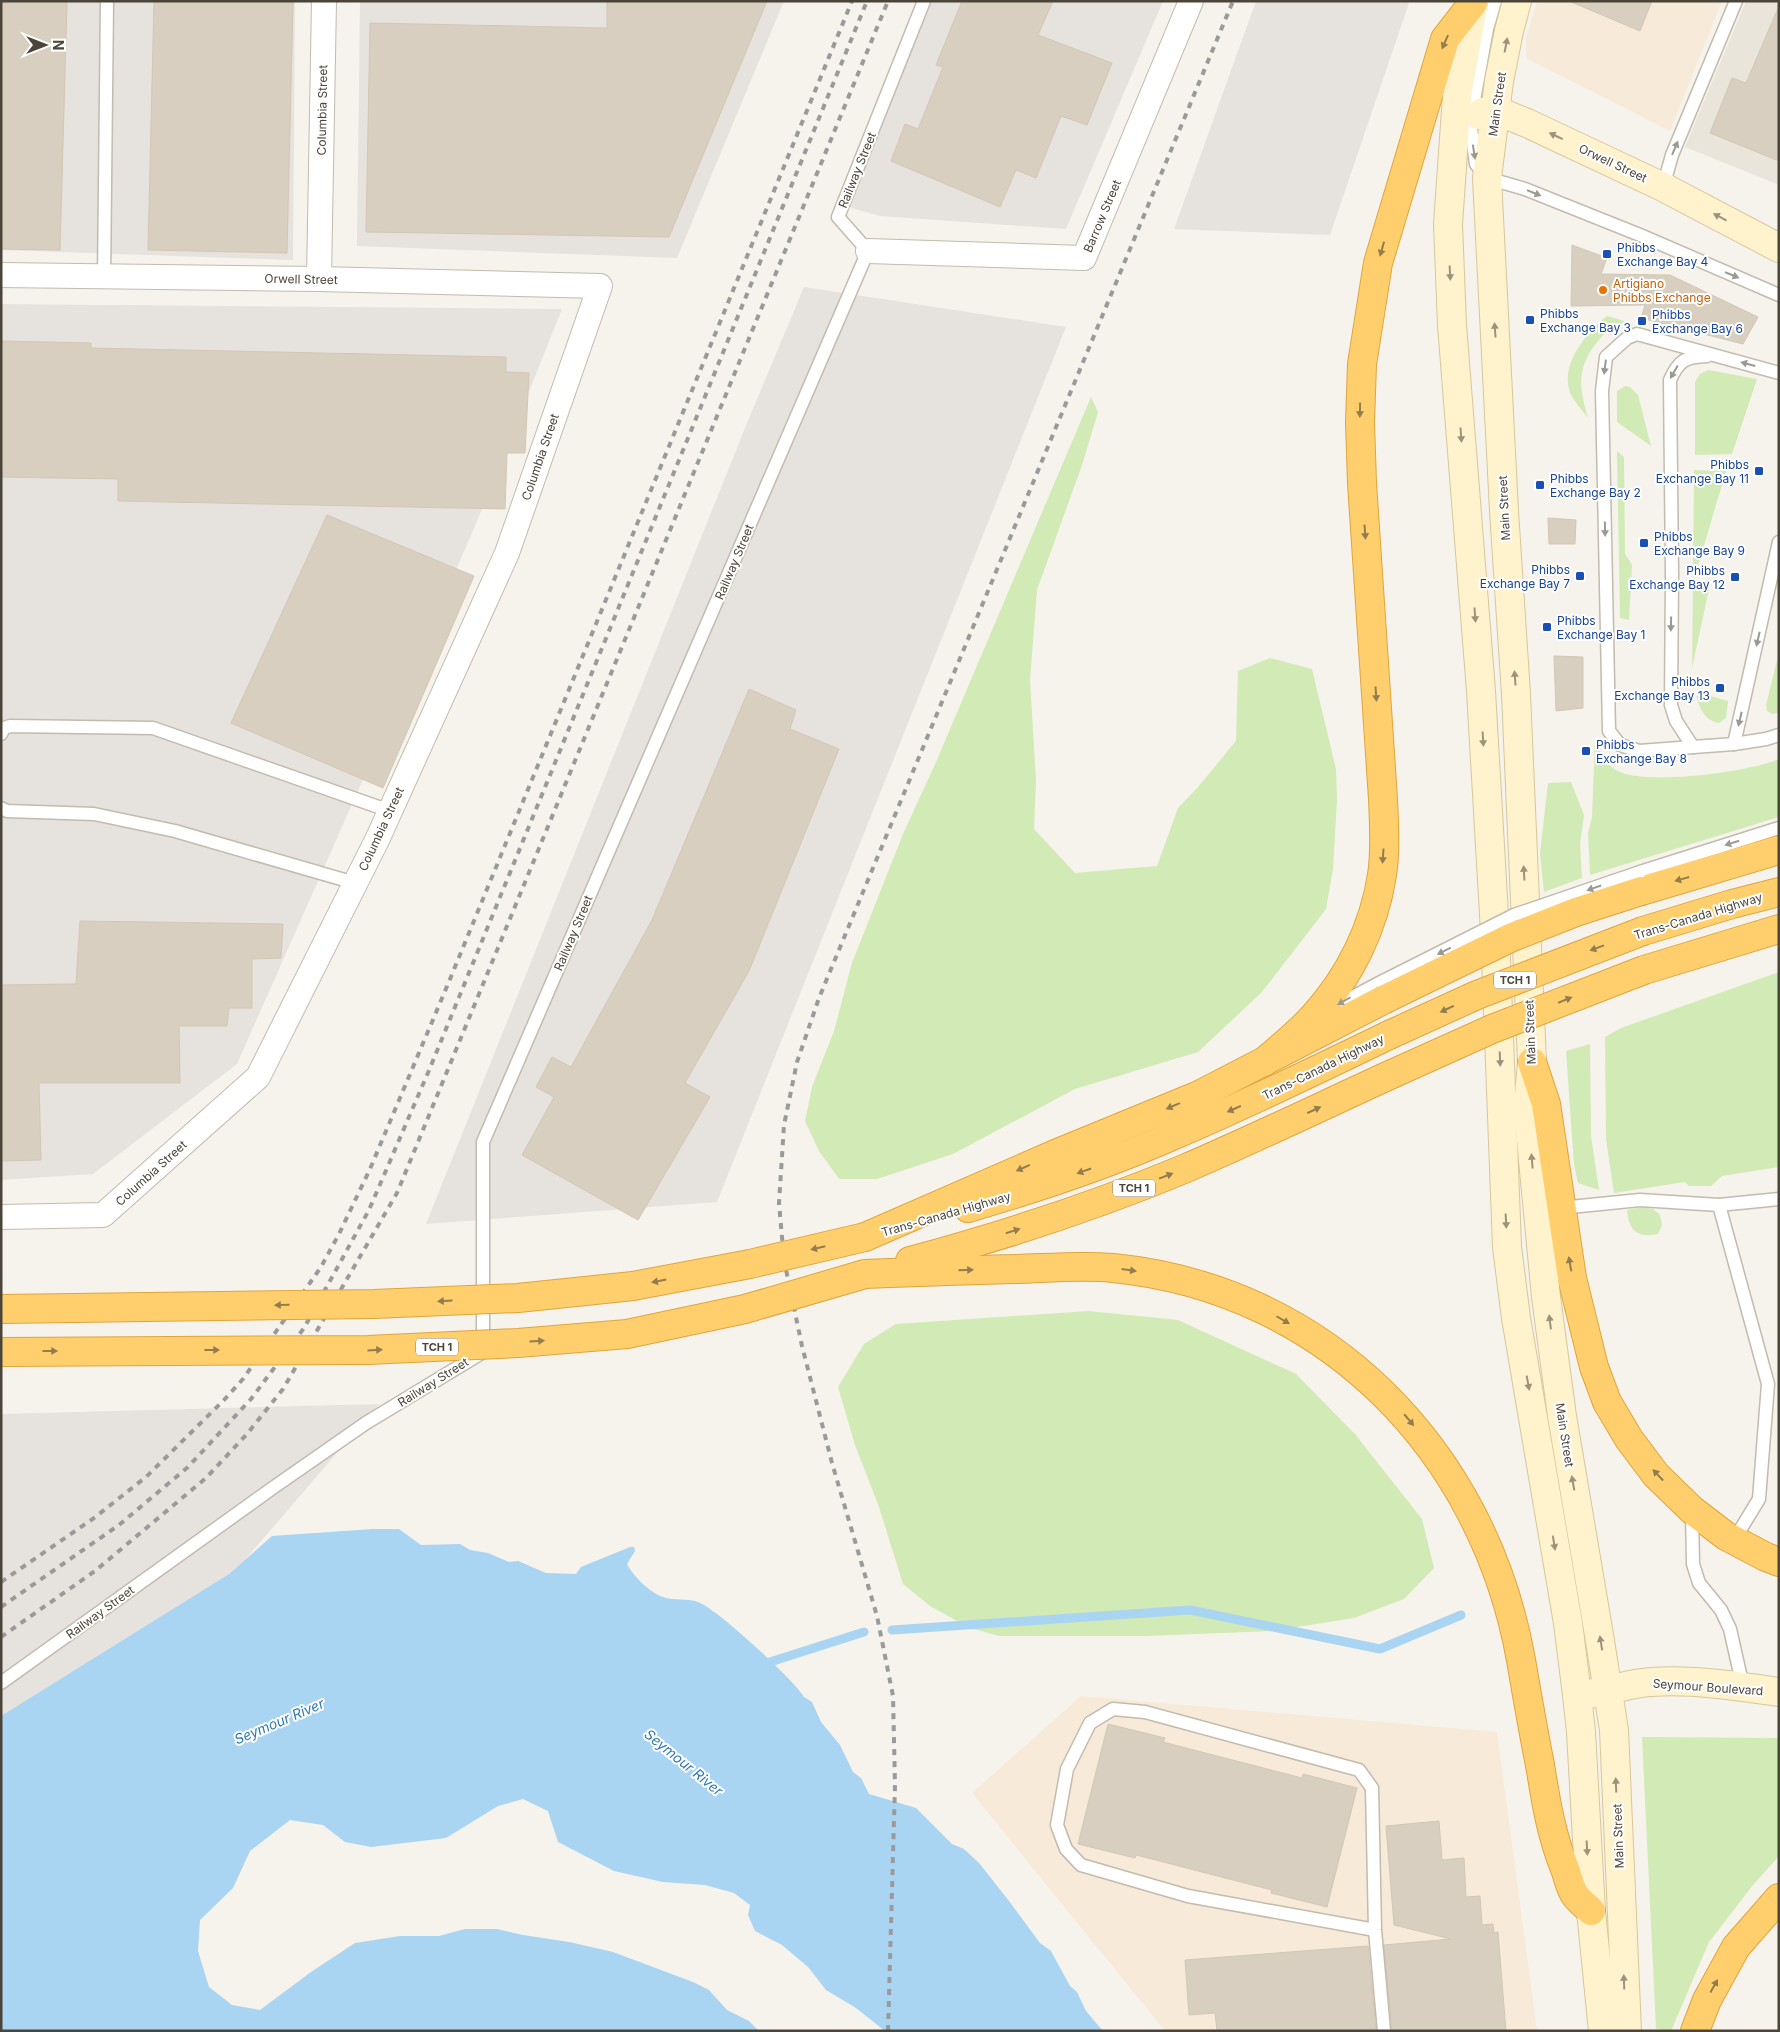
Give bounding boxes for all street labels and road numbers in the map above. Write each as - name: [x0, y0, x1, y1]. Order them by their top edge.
- street label: Columbia Street: [314, 64, 330, 155]
- street label: Main Street: [1485, 71, 1509, 137]
- street label: Railway Street: [835, 130, 879, 210]
- street label: Orwell Street: [1577, 141, 1650, 185]
- street label: Barrow Street: [1080, 177, 1124, 255]
- street label: Orwell Street: [264, 271, 338, 287]
- street label: Columbia Street: [518, 412, 562, 502]
- street label: Main Street: [1495, 475, 1513, 541]
- street label: Railway Street: [711, 522, 757, 602]
- street label: Columbia Street: [355, 785, 407, 873]
- street label: Trans-Canada Highway: [1632, 889, 1764, 943]
- street label: Railway Street: [550, 893, 596, 973]
- road number: TCH 1: [1494, 972, 1536, 988]
- street label: Main Street: [1521, 999, 1539, 1065]
- street label: Trans-Canada Highway: [1260, 1031, 1386, 1103]
- street label: Columbia Street: [112, 1137, 190, 1209]
- road number: TCH 1: [1113, 1180, 1155, 1196]
- street label: Trans-Canada Highway: [880, 1188, 1012, 1240]
- road number: TCH 1: [416, 1338, 458, 1355]
- street label: Railway Street: [395, 1354, 471, 1410]
- street label: Main Street: [1553, 1402, 1577, 1468]
- street label: Railway Street: [63, 1582, 137, 1642]
- street label: Seymour Boulevard: [1652, 1676, 1764, 1698]
- street label: Main Street: [1609, 1803, 1627, 1869]

